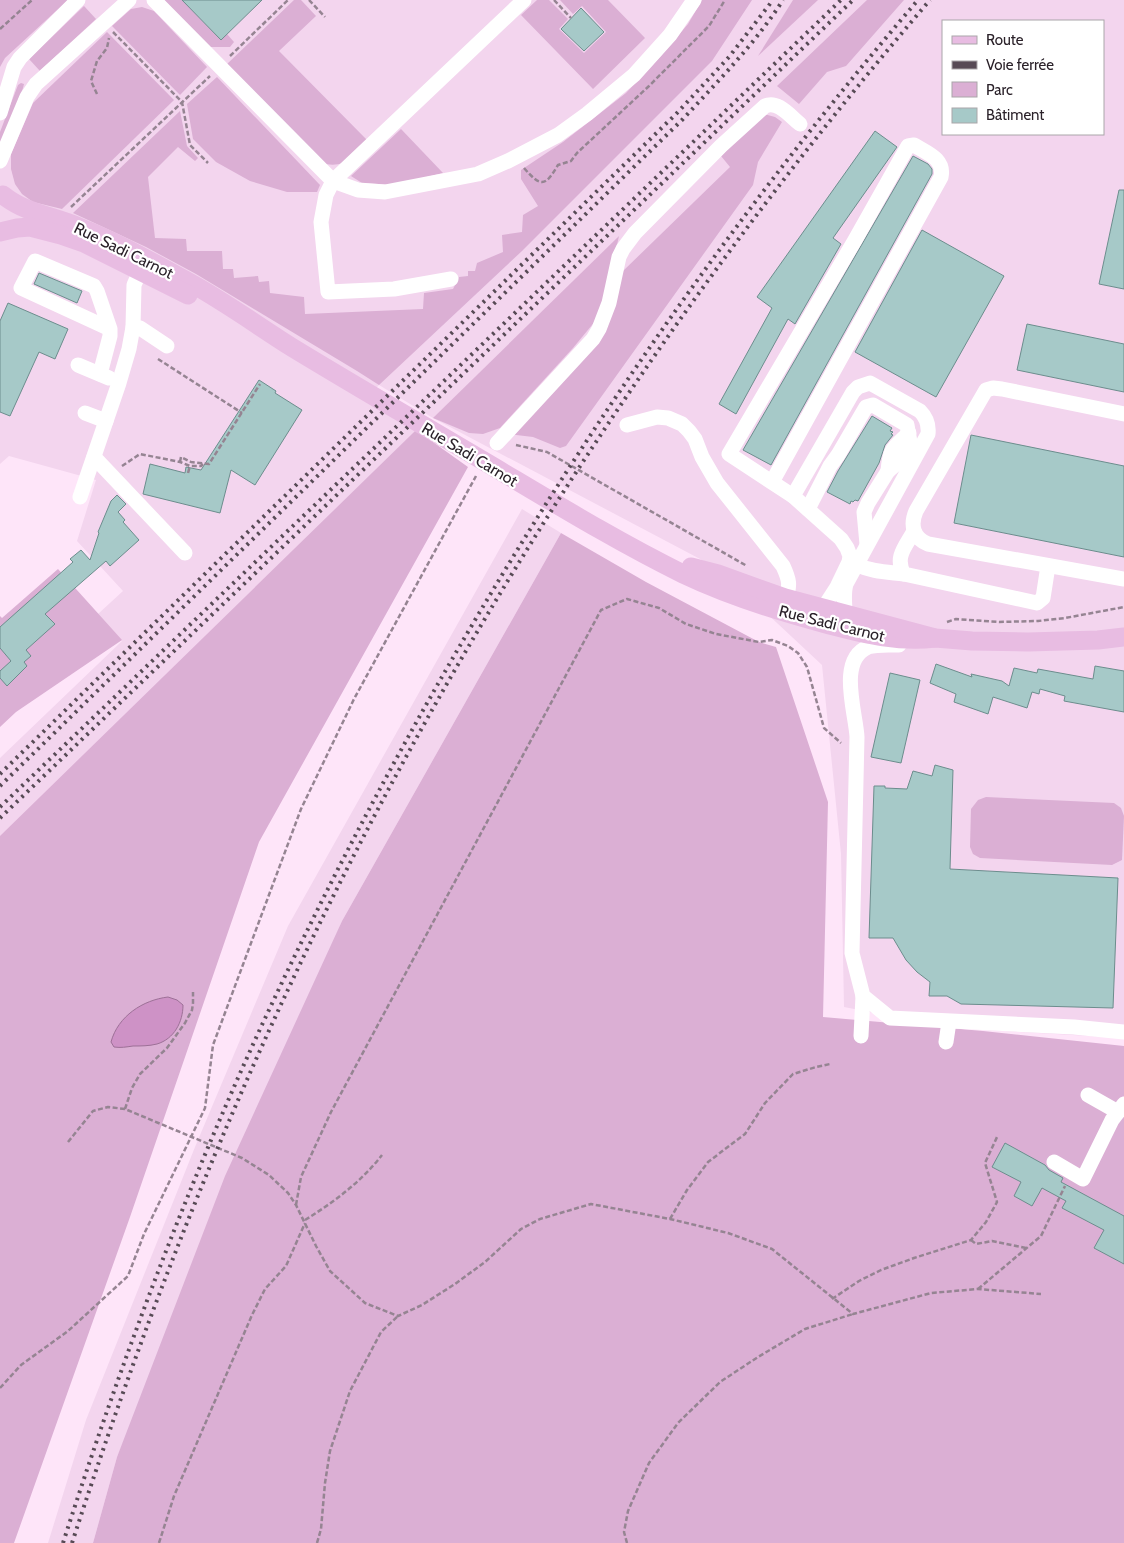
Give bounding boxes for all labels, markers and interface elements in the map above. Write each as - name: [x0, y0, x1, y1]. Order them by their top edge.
- legend: [942, 20, 1104, 135]
- text: Route: [986, 31, 1024, 49]
- text: Voie ferrée: [986, 56, 1054, 74]
- text: Parc: [986, 81, 1013, 99]
- text: Bâtiment: [986, 106, 1044, 124]
- street label: Rue Sadi Carnot: [71, 218, 177, 283]
- street label: Rue Sadi Carnot: [418, 418, 521, 491]
- street label: Rue Sadi Carnot: [777, 601, 887, 646]

